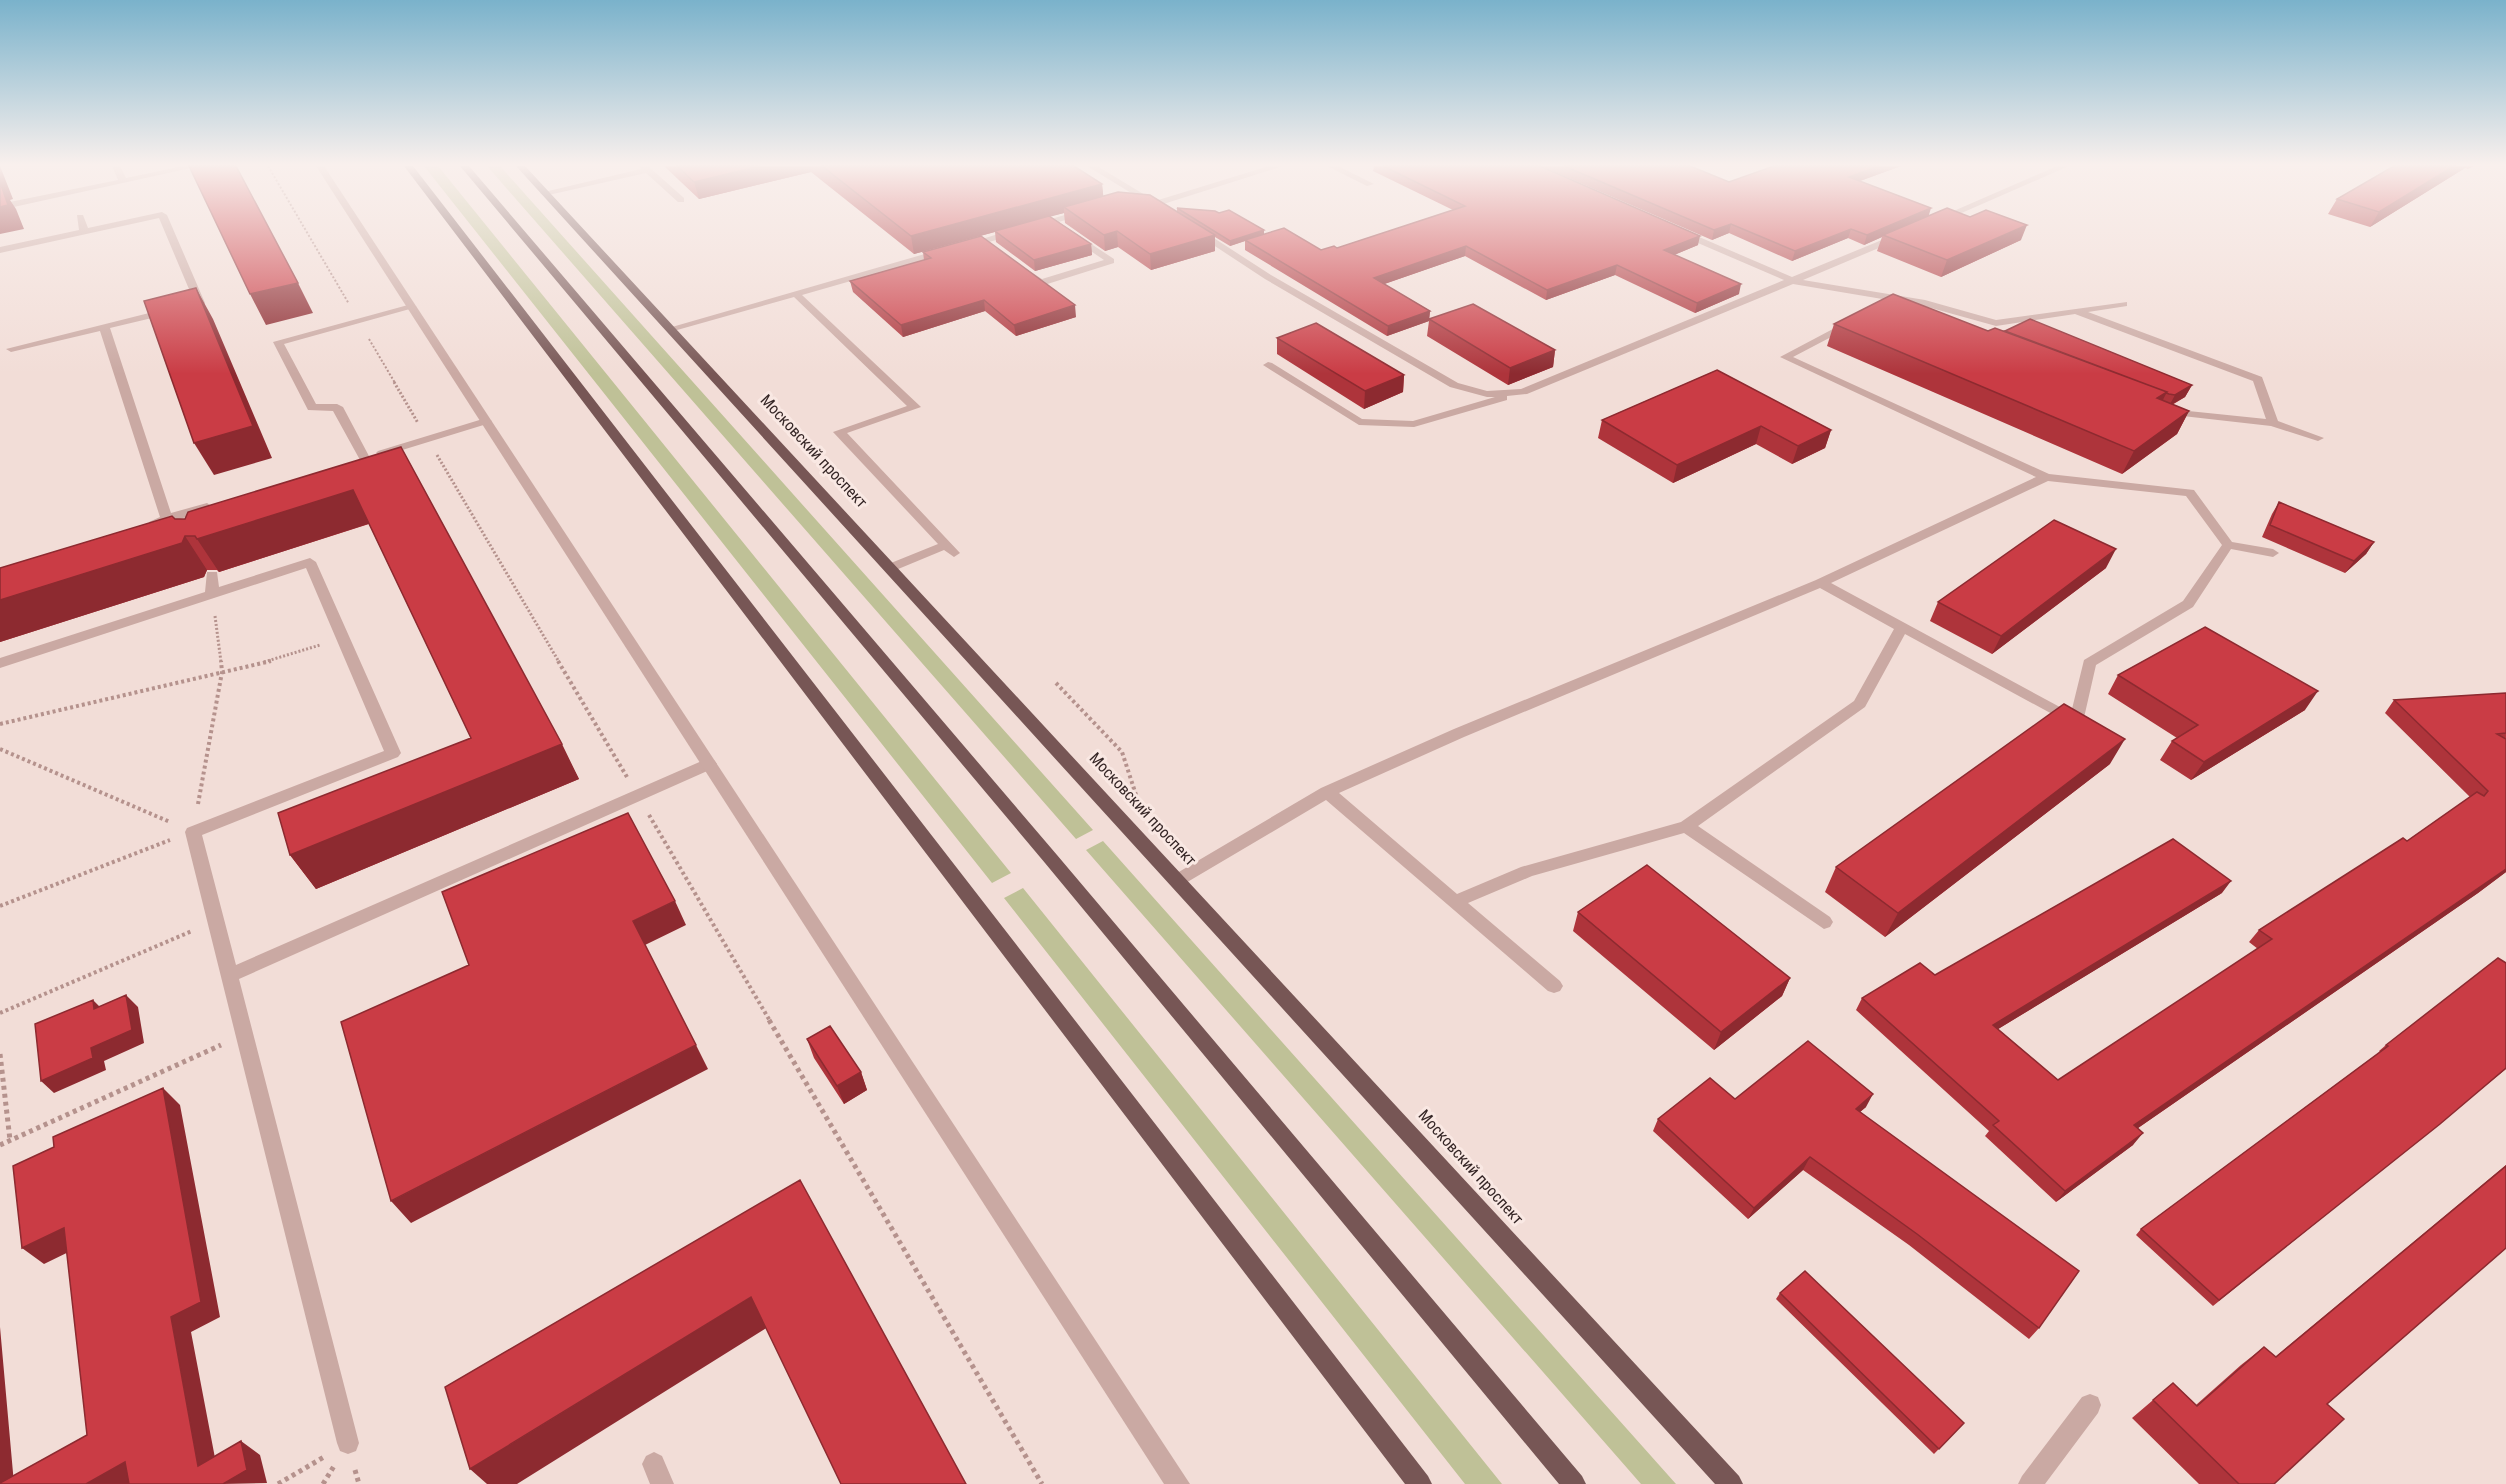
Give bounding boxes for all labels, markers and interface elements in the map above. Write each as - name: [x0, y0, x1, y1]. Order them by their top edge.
- street label: Московский проспект: [757, 390, 871, 512]
- street label: Московский проспект: [1086, 748, 1200, 870]
- street label: Московский проспект: [1415, 1106, 1528, 1228]

